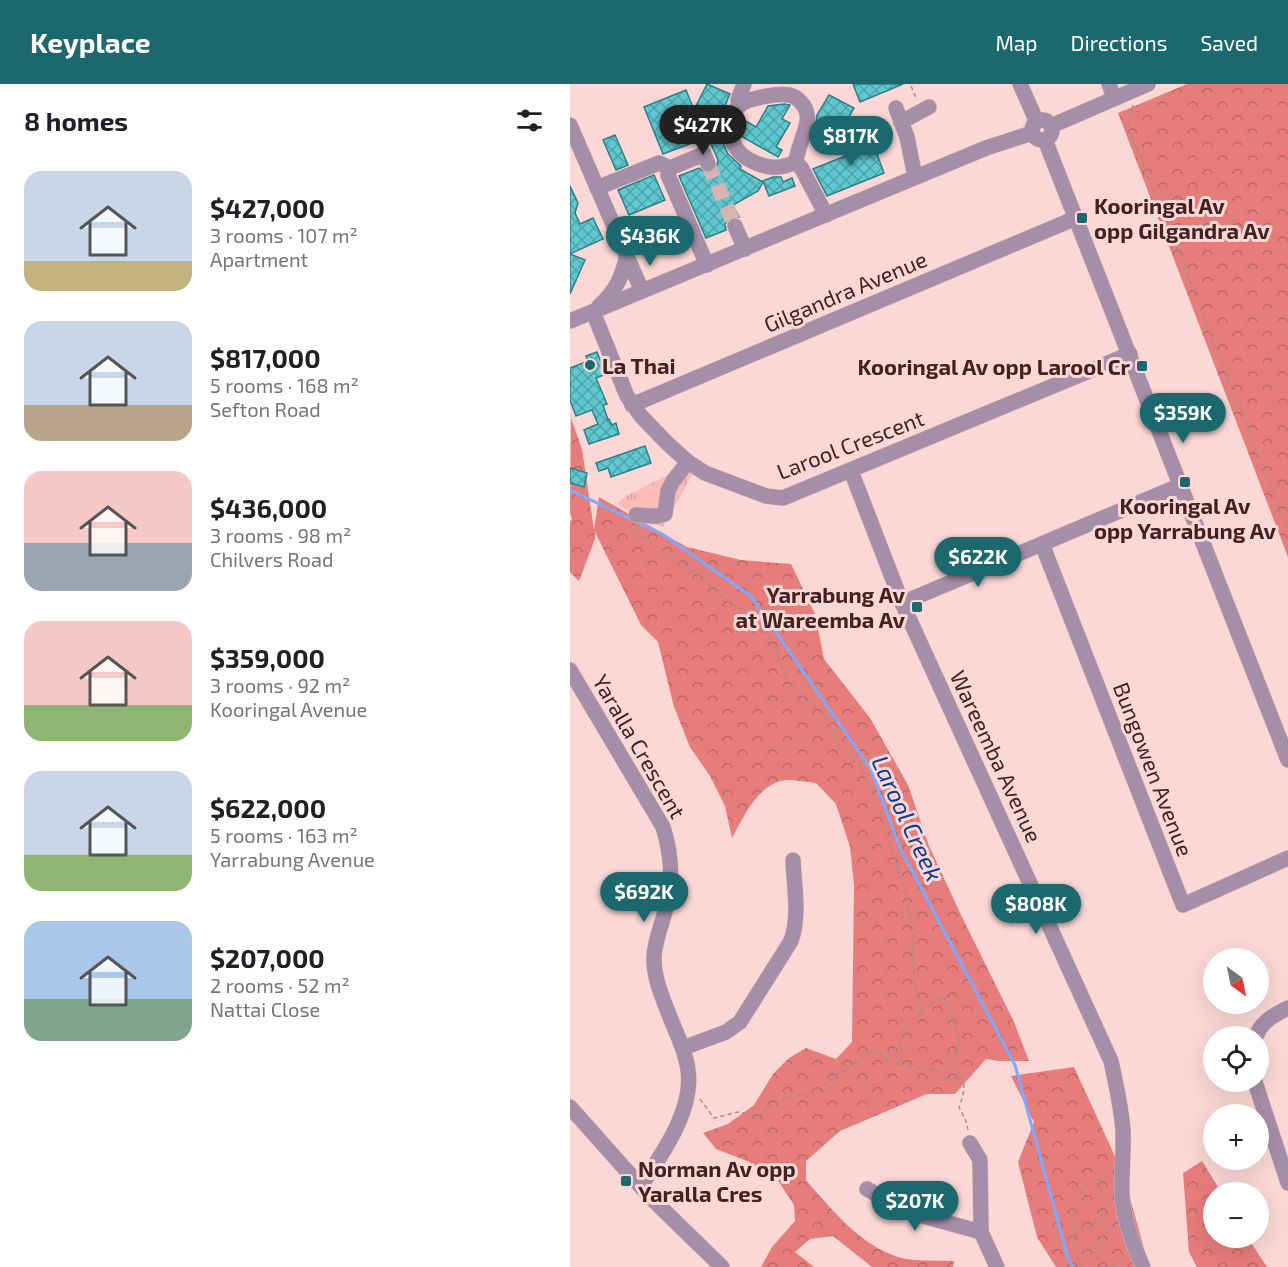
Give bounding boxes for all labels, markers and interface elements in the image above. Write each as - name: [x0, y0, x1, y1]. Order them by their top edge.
- text: Keyplace: [30, 25, 151, 59]
- text: Map: [995, 30, 1038, 55]
- text: Directions: [1071, 30, 1167, 55]
- text: Saved: [1200, 30, 1258, 55]
- icon: filters: [513, 104, 546, 137]
- text: 8 homes: [24, 105, 128, 136]
- pin: $427K: [661, 105, 745, 156]
- text: $427K: [673, 112, 733, 136]
- pin: $817K: [809, 116, 893, 167]
- text: $817K: [823, 123, 879, 147]
- text: $427,000: [210, 192, 325, 223]
- place label: Kooringal Av opp Gilgandra Av: [1094, 192, 1270, 243]
- icon: home: [72, 195, 144, 267]
- marker: Kooringal Av opp Gilgandra Av: [1075, 211, 1089, 225]
- pin: $436K: [608, 216, 692, 267]
- text: 3 rooms · 107 m²: [210, 223, 358, 247]
- text: $436K: [620, 223, 680, 247]
- street label: Gilgandra Avenue: [760, 245, 930, 337]
- text: Apartment: [210, 247, 308, 271]
- text: $817,000: [210, 342, 321, 373]
- icon: home: [72, 345, 144, 417]
- place label: La Thai: [602, 352, 676, 378]
- place label: Kooringal Av opp Larool Cr: [858, 353, 1131, 379]
- marker: La Thai: [583, 358, 597, 372]
- marker: Kooringal Av opp Larool Cr: [1135, 359, 1149, 373]
- text: 5 rooms · 168 m²: [210, 373, 359, 397]
- pin: $359K: [1141, 393, 1225, 444]
- text: Sefton Road: [210, 397, 321, 421]
- text: $359K: [1154, 400, 1212, 424]
- street label: Larool Crescent: [773, 404, 927, 484]
- marker: Kooringal Av opp Yarrabung Av: [1178, 475, 1192, 489]
- text: $436,000: [210, 492, 327, 523]
- place label: Kooringal Av opp Yarrabung Av: [1094, 492, 1277, 543]
- icon: home: [72, 495, 144, 567]
- text: 3 rooms · 98 m²: [210, 523, 351, 547]
- pin: $622K: [936, 537, 1020, 588]
- text: $622K: [948, 544, 1008, 568]
- text: Chilvers Road: [210, 547, 333, 571]
- place label: Yarrabung Av at Wareemba Av: [735, 581, 906, 632]
- marker: Yarrabung Av at Wareemba Av: [910, 600, 924, 614]
- text: $359,000: [210, 642, 325, 673]
- icon: home: [72, 645, 144, 717]
- street label: Wareemba Avenue: [946, 666, 1048, 846]
- street label: Yaralla Crescent: [588, 669, 692, 823]
- text: 3 rooms · 92 m²: [210, 673, 350, 697]
- street label: Bungowen Avenue: [1109, 678, 1199, 860]
- text: Kooringal Avenue: [210, 697, 367, 721]
- water label: Larool Creek: [866, 751, 950, 885]
- text: $622,000: [210, 792, 326, 823]
- icon: home: [72, 795, 144, 867]
- text: 5 rooms · 163 m²: [210, 823, 358, 847]
- text: Yarrabung Avenue: [210, 847, 375, 871]
- pin: $692K: [602, 872, 686, 923]
- text: $692K: [614, 879, 674, 903]
- pin: $808K: [994, 884, 1078, 935]
- text: $808K: [1005, 891, 1067, 915]
- text: $207,000: [210, 942, 325, 973]
- icon: home: [72, 945, 144, 1017]
- north arrow: [1203, 948, 1269, 1014]
- map controls: [1203, 948, 1269, 1248]
- text: 2 rooms · 52 m²: [210, 973, 350, 997]
- text: Nattai Close: [210, 997, 320, 1021]
- button: locate: [1203, 1026, 1269, 1092]
- button: +: [1203, 1104, 1269, 1170]
- place label: Norman Av opp Yaralla Cres: [638, 1155, 796, 1206]
- marker: Norman Av opp Yaralla Cres: [619, 1174, 633, 1188]
- pin: $207K: [873, 1181, 957, 1232]
- button: −: [1203, 1182, 1269, 1248]
- text: $207K: [885, 1188, 945, 1212]

